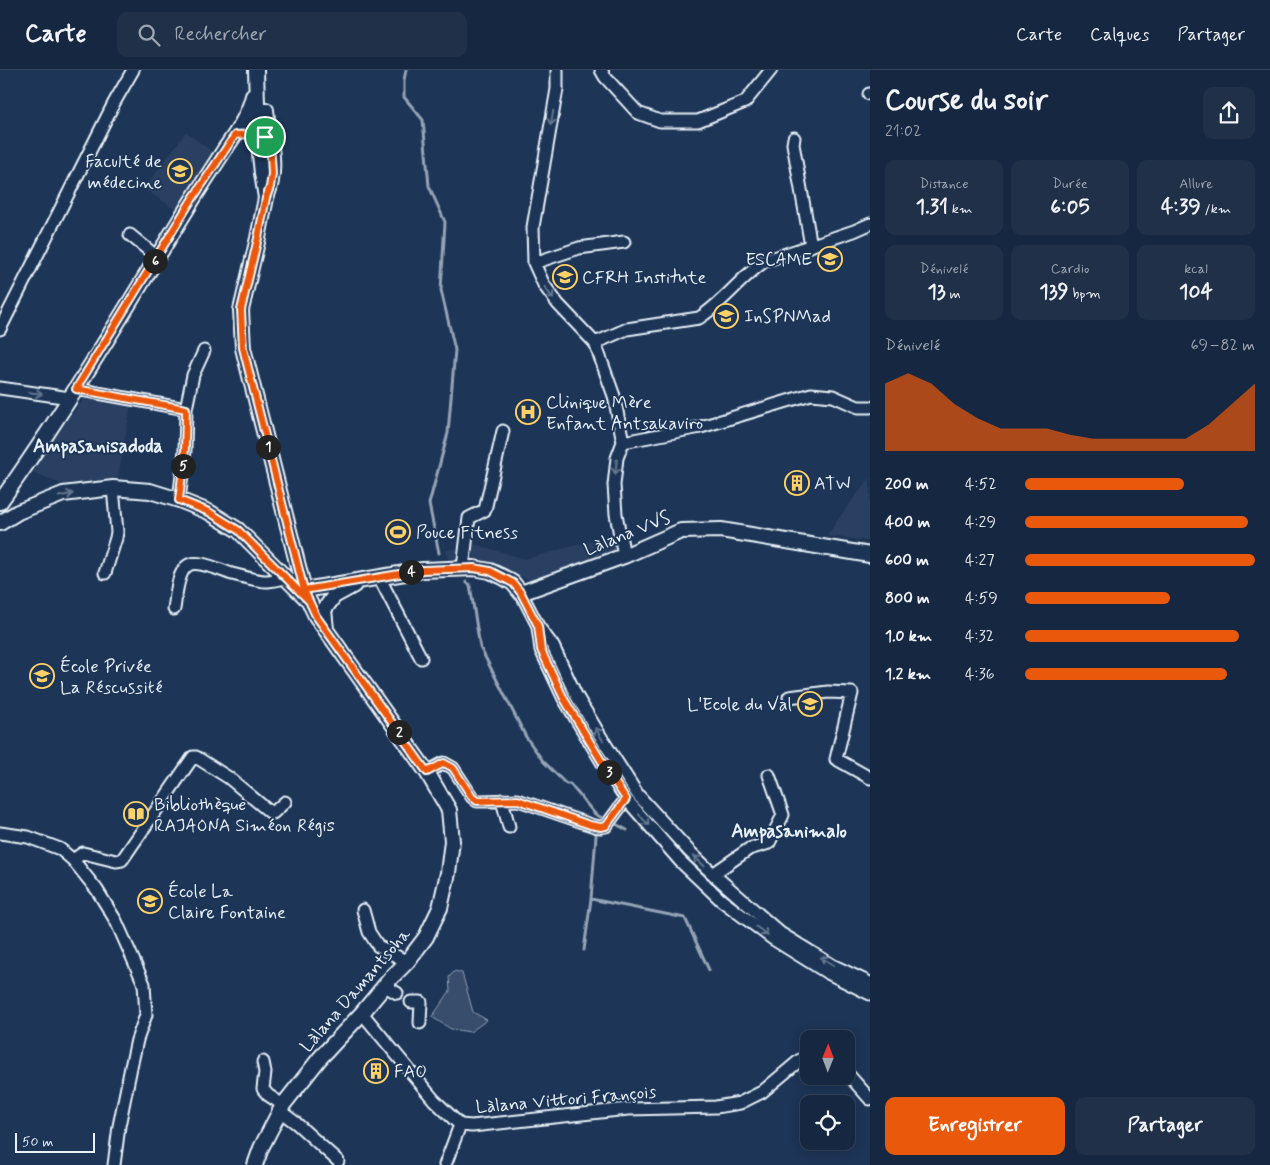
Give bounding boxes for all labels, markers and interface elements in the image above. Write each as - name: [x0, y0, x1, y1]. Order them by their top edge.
- search box: [117, 12, 467, 57]
- text: Carte: [25, 19, 87, 50]
- icon: search: [135, 21, 163, 49]
- text: Rechercher: [175, 22, 267, 47]
- text: Carte: [1016, 23, 1062, 47]
- text: Calques: [1090, 23, 1149, 47]
- text: Partager: [1177, 23, 1245, 47]
- text: Course du soir: [885, 83, 1048, 120]
- button: share: [1203, 87, 1255, 139]
- one-way arrow: [547, 110, 557, 126]
- pin: [244, 116, 286, 158]
- text: 21:02: [885, 121, 921, 142]
- icon: arrive: [251, 123, 279, 151]
- place label: Faculté de médecine: [85, 150, 162, 195]
- school or university icon: Faculté de médecine: [167, 158, 193, 184]
- text: Distance: [919, 175, 969, 193]
- text: Durée: [1052, 175, 1088, 193]
- text: Allure: [1179, 175, 1213, 193]
- text: 1.31: [916, 193, 948, 221]
- text: 6:05: [1050, 193, 1090, 221]
- text: 4:39: [1161, 193, 1201, 221]
- text: km: [948, 200, 972, 218]
- text: /km: [1201, 200, 1231, 218]
- school or university icon: ESCAME: [817, 246, 843, 272]
- pin: 6: [142, 248, 168, 274]
- place label: ESCAME: [745, 248, 812, 272]
- text: 6: [152, 252, 159, 270]
- text: Dénivelé: [920, 260, 968, 278]
- text: Cardio: [1051, 260, 1089, 278]
- text: kcal: [1184, 260, 1208, 278]
- school or university icon: CFRH Institute: [552, 264, 578, 290]
- place label: CFRH Institute: [582, 266, 707, 290]
- text: 13: [927, 278, 946, 306]
- text: 139: [1039, 278, 1069, 306]
- text: 104: [1179, 278, 1213, 306]
- one-way arrow: [544, 285, 554, 299]
- text: m: [946, 285, 961, 303]
- text: bpm: [1069, 285, 1101, 303]
- school or university icon: InSPNMad: [713, 303, 739, 329]
- place label: InSPNMad: [744, 305, 831, 329]
- text: Dénivelé: [885, 335, 940, 356]
- text: 69–82 m: [1190, 335, 1255, 356]
- one-way arrow: [27, 389, 43, 399]
- place label: Clinique Mère Enfant Antsakaviro: [546, 391, 703, 436]
- hospital icon: Clinique Mère Enfant Antsakaviro: [515, 399, 541, 425]
- district label: Ampasanisadoda: [33, 434, 163, 459]
- pin: 1: [256, 434, 280, 460]
- text: 1: [265, 438, 272, 456]
- pin: 5: [170, 454, 196, 478]
- text: 5: [179, 457, 188, 475]
- one-way arrow: [611, 458, 621, 474]
- building icon: ATW: [784, 470, 810, 496]
- place label: ATW: [814, 472, 850, 496]
- text: 200 m: [885, 474, 929, 495]
- text: 4:52: [965, 474, 997, 495]
- one-way arrow: [58, 490, 74, 499]
- street label: Làlana VVS: [581, 506, 674, 562]
- text: 400 m: [885, 512, 930, 533]
- text: 4:29: [965, 512, 996, 533]
- sports icon: Pouce Fitness: [385, 519, 411, 545]
- place label: Pouce Fitness: [416, 521, 518, 545]
- text: 600 m: [885, 550, 929, 571]
- text: 4:27: [965, 550, 994, 571]
- pin: 4: [398, 560, 424, 584]
- text: 4: [407, 563, 416, 581]
- text: 800 m: [885, 588, 930, 609]
- text: 4:59: [965, 588, 998, 609]
- text: 1.0 km: [885, 626, 932, 647]
- text: 4:32: [965, 626, 994, 647]
- place label: École Privée La Réscussité: [60, 655, 162, 700]
- school or university icon: École Privée La Réscussité: [29, 663, 55, 689]
- text: 1.2 km: [885, 664, 931, 685]
- text: 4:36: [965, 664, 995, 685]
- school or university icon: L'Ecole du Val: [797, 691, 823, 717]
- place label: L'Ecole du Val: [687, 693, 792, 717]
- pin: 2: [386, 720, 412, 744]
- text: 2: [396, 723, 403, 741]
- one-way arrow: [594, 727, 604, 741]
- pin: 3: [596, 760, 622, 784]
- text: 3: [606, 763, 613, 781]
- place label: Bibliothèque RAJAONA Siméon Régis: [154, 793, 335, 838]
- library icon: Bibliothèque RAJAONA Siméon Régis: [123, 801, 149, 827]
- one-way arrow: [638, 813, 650, 826]
- district label: Ampasanimalo: [731, 819, 847, 844]
- one-way arrow: [693, 855, 705, 867]
- place label: École La Claire Fontaine: [168, 880, 286, 925]
- school or university icon: École La Claire Fontaine: [137, 888, 163, 914]
- street label: Làlana Damantsoha: [295, 923, 416, 1058]
- one-way arrow: [755, 925, 768, 936]
- one-way arrow: [820, 956, 834, 966]
- north arrow: [800, 1030, 855, 1085]
- map controls: [800, 1030, 855, 1150]
- building icon: FAO: [363, 1058, 389, 1084]
- place label: FAO: [394, 1060, 427, 1084]
- street label: Làlana Vittori François: [475, 1080, 657, 1120]
- button: locate: [800, 1095, 855, 1150]
- button: Enregistrer: [885, 1097, 1065, 1155]
- button: Partager: [1075, 1097, 1255, 1155]
- scale bar: [15, 1130, 95, 1153]
- text: 50 m: [22, 1133, 53, 1151]

